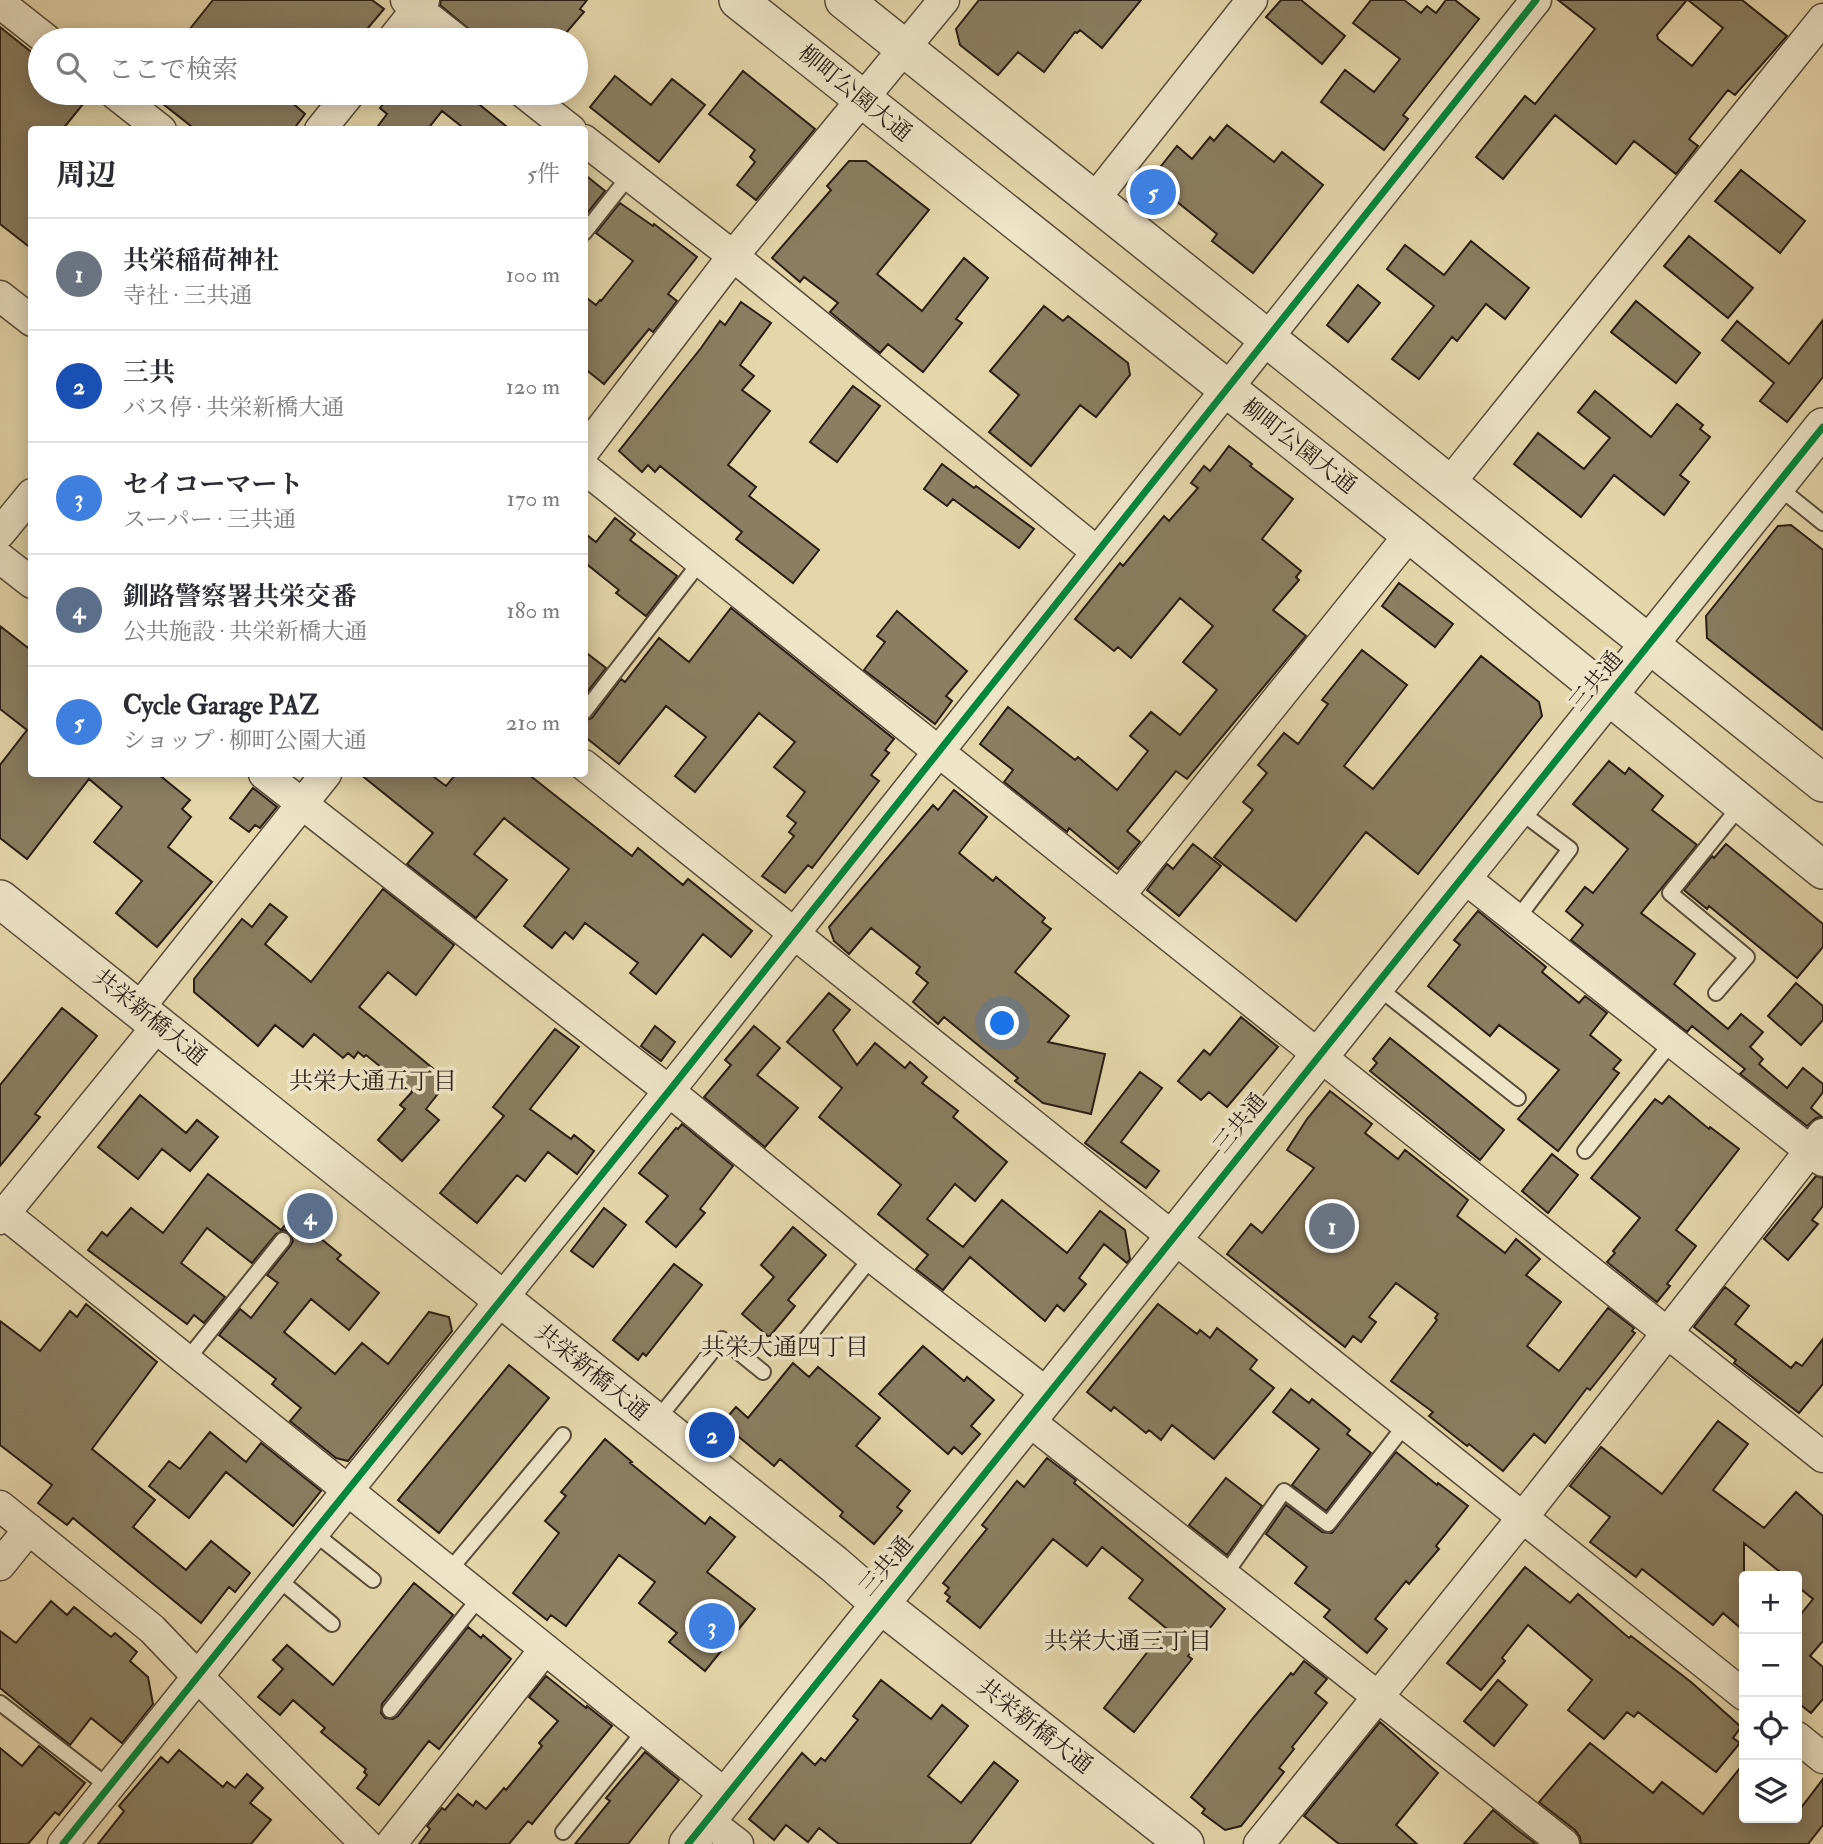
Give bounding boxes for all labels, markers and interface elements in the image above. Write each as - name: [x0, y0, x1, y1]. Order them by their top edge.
- search box: [28, 28, 588, 105]
- street label: 柳町公園大通: [792, 38, 918, 148]
- icon: search: [52, 48, 90, 86]
- text: ここで検索: [108, 54, 238, 86]
- text: 周辺: [56, 157, 116, 194]
- text: 5件: [527, 159, 560, 188]
- pin: 5: [1130, 166, 1176, 218]
- text: 共栄稲荷神社: [123, 245, 279, 277]
- text: 1: [75, 260, 83, 289]
- text: 100 m: [506, 260, 560, 289]
- text: 寺社 · 三共通: [123, 281, 252, 310]
- text: 三共: [123, 357, 175, 389]
- text: 2: [73, 372, 85, 401]
- text: 120 m: [506, 372, 560, 401]
- street label: 柳町公園大通: [1236, 392, 1362, 500]
- text: バス停 · 共栄新橋大通: [123, 393, 344, 422]
- text: セイコーマート: [123, 469, 303, 501]
- text: 3: [75, 484, 83, 513]
- text: 170 m: [507, 484, 560, 513]
- text: スーパー · 三共通: [123, 505, 296, 534]
- text: 釧路警察署共栄交番: [123, 581, 357, 613]
- text: 4: [73, 596, 85, 625]
- text: 180 m: [507, 596, 560, 625]
- text: 公共施設 · 共栄新橋大通: [123, 617, 367, 646]
- street label: 三共通: [1563, 645, 1629, 717]
- text: Cycle Garage PAZ: [123, 690, 319, 722]
- text: 5: [74, 708, 84, 737]
- text: 210 m: [506, 708, 560, 737]
- text: ショップ · 柳町公園大通: [123, 726, 367, 755]
- street label: 共栄新橋大通: [87, 962, 213, 1072]
- your location: [985, 1006, 1019, 1040]
- district label: 共栄大通五丁目: [289, 1066, 457, 1097]
- street label: 三共通: [1207, 1087, 1273, 1159]
- pin: 4: [287, 1190, 333, 1242]
- pin: 1: [1309, 1200, 1355, 1252]
- street label: 共栄新橋大通: [529, 1317, 655, 1427]
- district label: 共栄大通四丁目: [701, 1332, 869, 1363]
- pin: 2: [689, 1409, 735, 1461]
- street label: 三共通: [853, 1530, 919, 1602]
- map controls: [1739, 1571, 1802, 1823]
- button: +: [1739, 1571, 1802, 1634]
- pin: 3: [689, 1600, 735, 1652]
- district label: 共栄大通三丁目: [1044, 1626, 1212, 1657]
- button: −: [1739, 1634, 1802, 1697]
- street label: 共栄新橋大通: [972, 1672, 1098, 1780]
- button: locate: [1739, 1697, 1802, 1760]
- button: layers: [1739, 1760, 1802, 1823]

